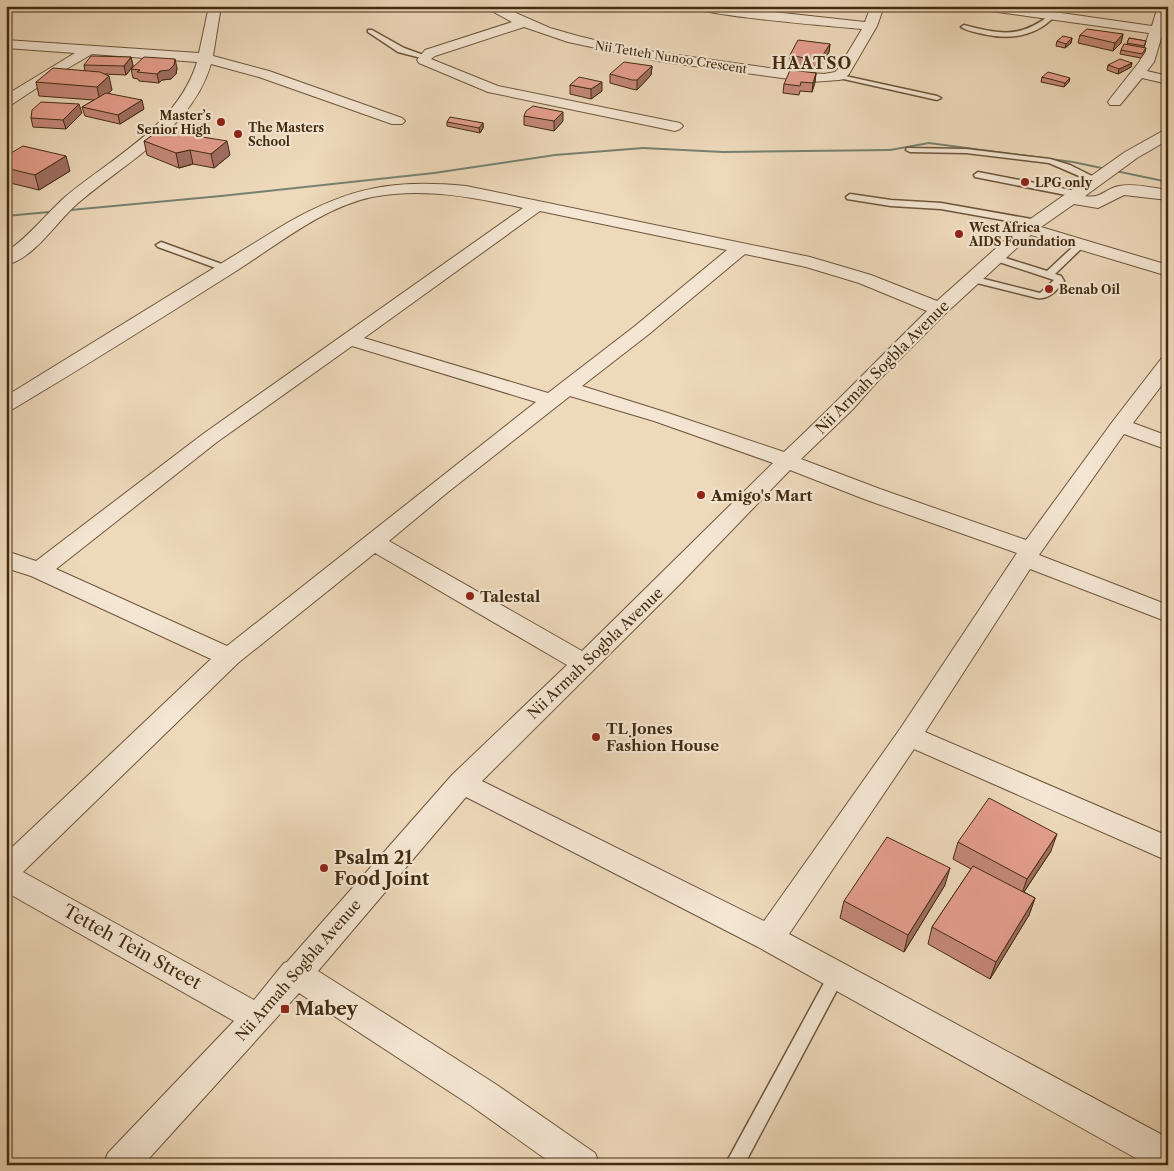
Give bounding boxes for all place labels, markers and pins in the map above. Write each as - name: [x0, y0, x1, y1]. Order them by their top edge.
- place label: Master’s Senior High: [137, 108, 212, 137]
- marker: Master’s Senior High: [215, 116, 227, 128]
- place label: The Masters School: [248, 120, 325, 149]
- marker: The Masters School: [232, 128, 244, 140]
- place label: LPG only: [1035, 175, 1093, 190]
- marker: LPG only: [1019, 176, 1031, 188]
- place label: West Africa AIDS Foundation: [968, 220, 1077, 249]
- marker: West Africa AIDS Foundation: [953, 228, 965, 240]
- place label: Benab Oil: [1059, 282, 1120, 297]
- marker: Benab Oil: [1043, 283, 1055, 295]
- place label: Amigo's Mart: [710, 486, 813, 505]
- marker: Amigo's Mart: [695, 489, 707, 501]
- place label: Talestal: [480, 587, 540, 606]
- marker: Talestal: [464, 590, 476, 602]
- place label: TL Jones Fashion House: [606, 719, 719, 755]
- marker: TL Jones Fashion House: [590, 731, 602, 743]
- place label: Psalm 21 Food Joint: [334, 847, 430, 890]
- marker: Psalm 21 Food Joint: [318, 862, 330, 874]
- place label: Mabey: [295, 998, 359, 1020]
- marker: Mabey: [279, 1003, 291, 1015]

